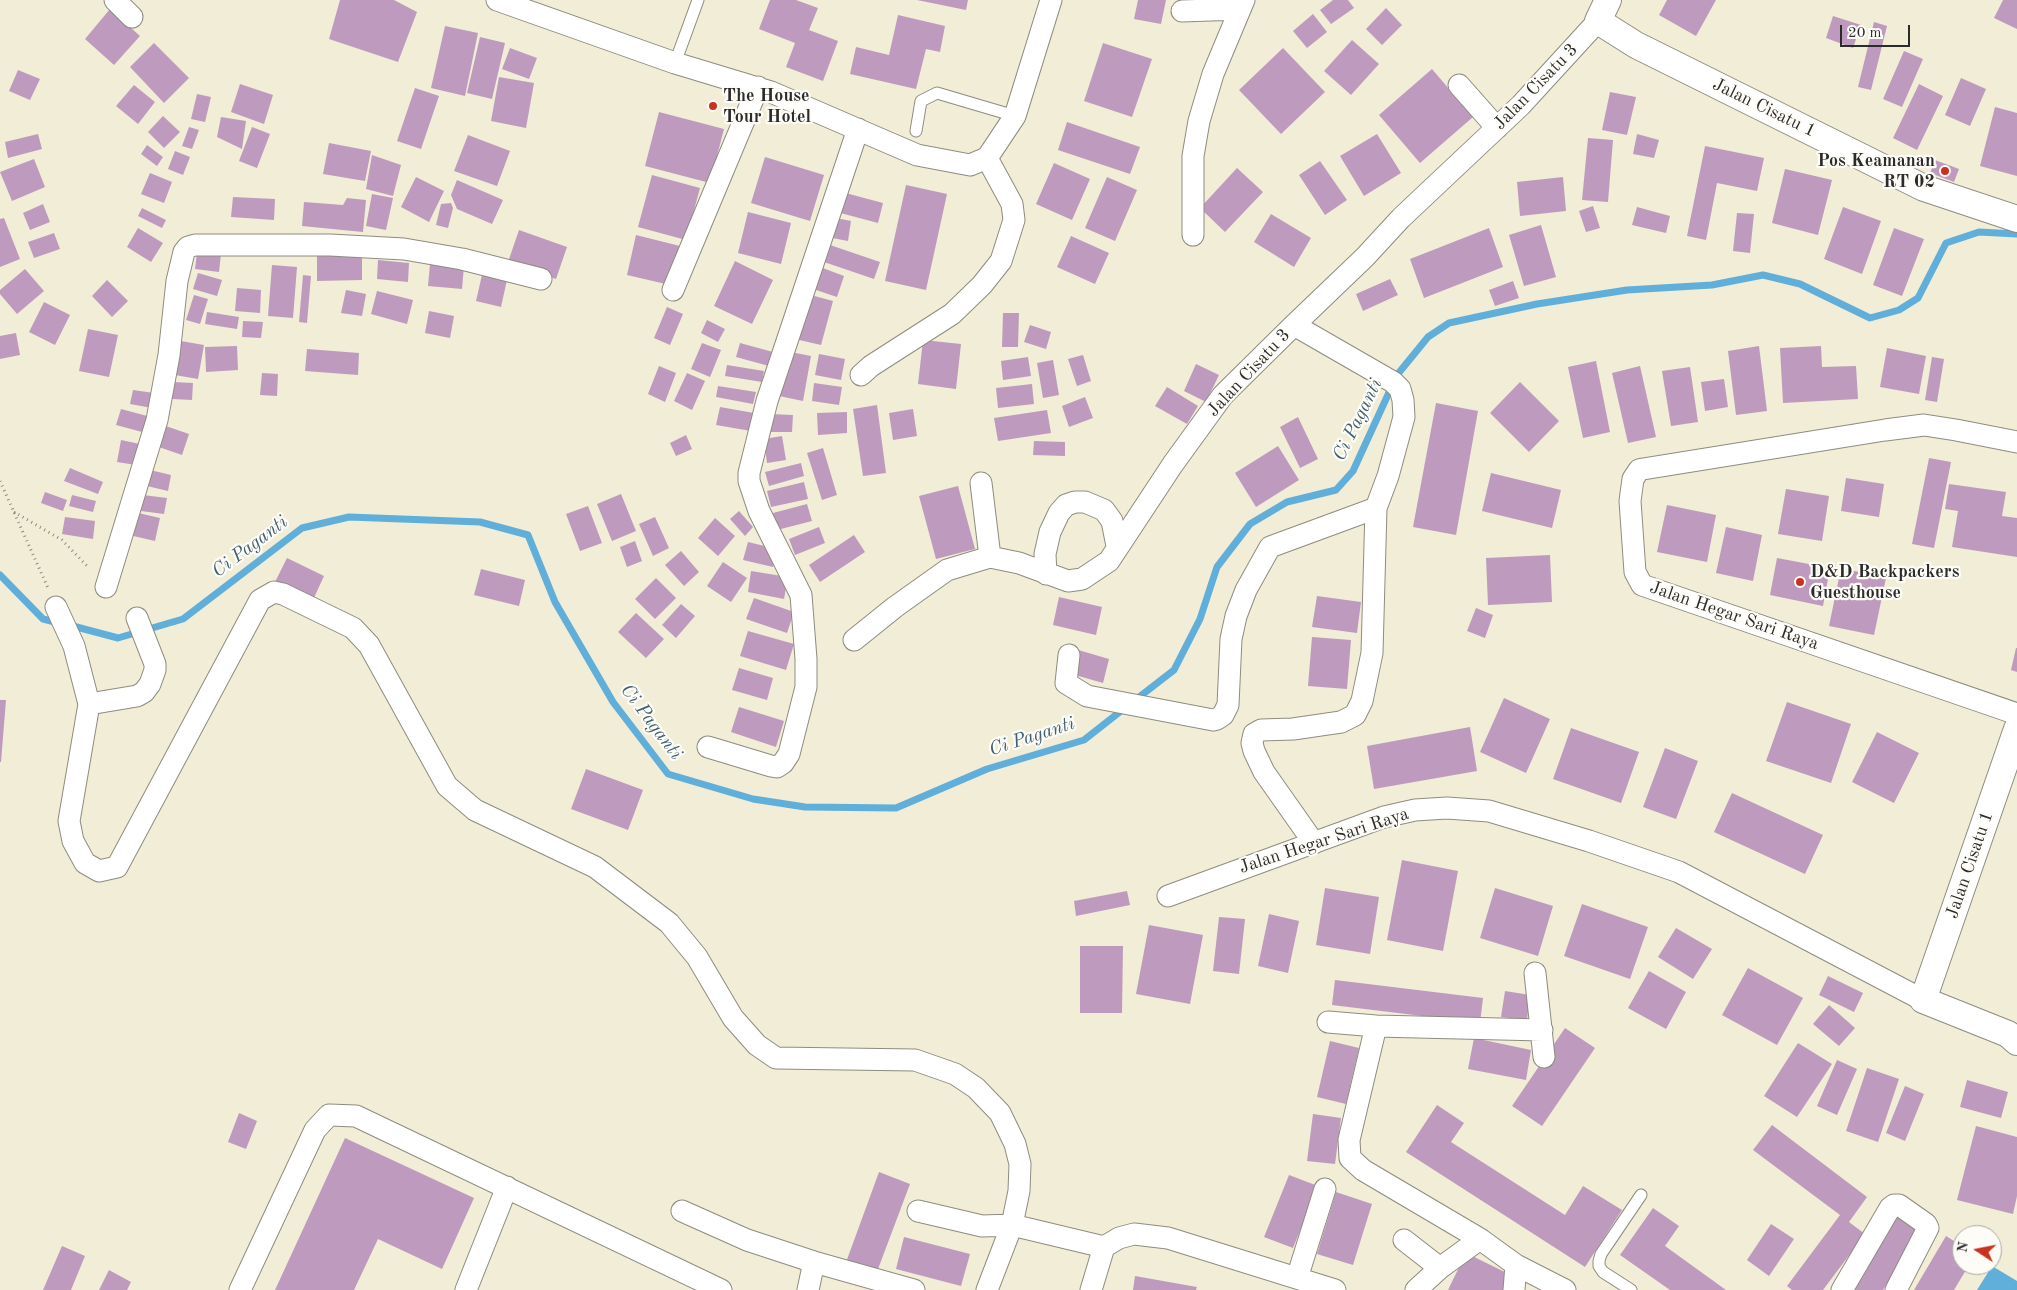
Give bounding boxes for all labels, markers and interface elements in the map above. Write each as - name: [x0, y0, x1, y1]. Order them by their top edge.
- scale bar: [1842, 15, 1912, 47]
- text: 20 m: [1848, 26, 1882, 41]
- street label: Jalan Cisatu 3: [1489, 39, 1583, 135]
- street label: Jalan Cisatu 1: [1709, 74, 1819, 142]
- place label: The House Tour Hotel: [723, 85, 811, 128]
- marker: The House Tour Hotel: [707, 100, 719, 112]
- place label: Pos Keamanan RT 02: [1817, 150, 1935, 192]
- marker: Pos Keamanan RT 02: [1939, 165, 1951, 177]
- street label: Jalan Cisatu 3: [1203, 325, 1295, 421]
- water label: Ci Paganti: [1328, 375, 1388, 465]
- water label: Ci Paganti: [208, 511, 292, 583]
- place label: D&D Backpackers Guesthouse: [1810, 561, 1959, 604]
- marker: D&D Backpackers Guesthouse: [1794, 576, 1806, 588]
- street label: Jalan Hegar Sari Raya: [1647, 577, 1821, 655]
- water label: Ci Paganti: [615, 680, 687, 764]
- water label: Ci Paganti: [986, 712, 1078, 762]
- street label: Jalan Hegar Sari Raya: [1236, 803, 1412, 879]
- street label: Jalan Cisatu 1: [1942, 808, 1998, 922]
- north arrow: [1952, 1225, 2002, 1275]
- text: N: [1955, 1241, 1971, 1254]

